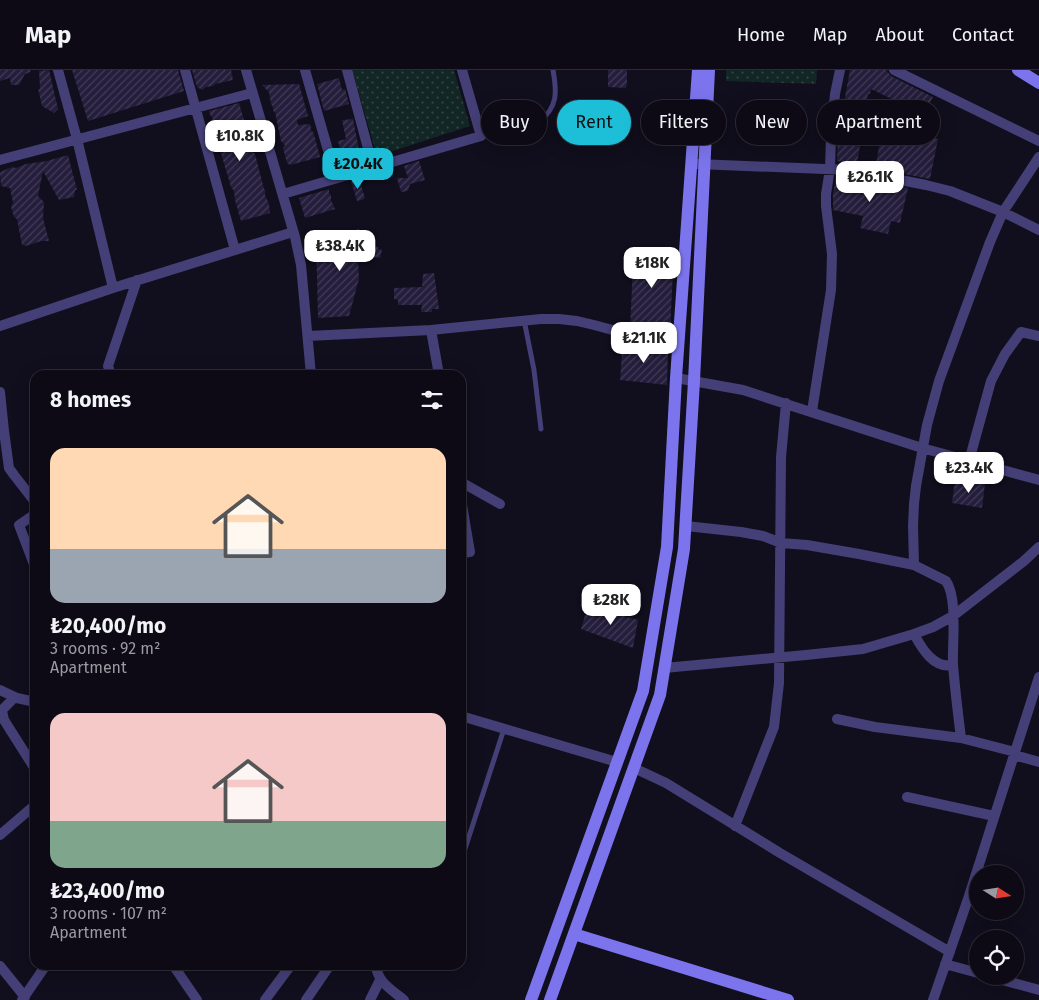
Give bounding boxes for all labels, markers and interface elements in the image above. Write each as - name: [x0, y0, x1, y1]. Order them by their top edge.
- text: Map: [25, 21, 71, 49]
- text: Home: [737, 24, 785, 46]
- text: Map: [813, 24, 847, 46]
- text: About: [875, 24, 924, 46]
- text: Contact: [952, 24, 1014, 46]
- chip: Buy: [481, 100, 547, 145]
- chip: Rent: [557, 100, 631, 145]
- chip: Filters: [641, 100, 726, 145]
- chip: New: [736, 100, 807, 145]
- chip: Apartment: [817, 100, 940, 145]
- pin: ₺10.8K: [199, 119, 281, 162]
- text: ₺10.8K: [216, 126, 264, 145]
- pin: ₺20.4K: [317, 148, 399, 190]
- text: ₺20.4K: [333, 154, 383, 173]
- pin: ₺26.1K: [829, 160, 911, 203]
- text: ₺26.1K: [847, 167, 893, 186]
- pin: ₺38.4K: [299, 230, 381, 272]
- text: ₺38.4K: [315, 236, 365, 255]
- pin: ₺18K: [622, 246, 682, 289]
- text: ₺18K: [635, 253, 669, 272]
- pin: ₺21.1K: [603, 322, 685, 364]
- text: ₺21.1K: [622, 328, 666, 347]
- icon: filters: [418, 386, 446, 414]
- text: 8 homes: [50, 387, 131, 413]
- pin: ₺23.4K: [928, 452, 1010, 494]
- text: ₺23.4K: [945, 458, 993, 477]
- icon: home: [203, 481, 293, 571]
- pin: ₺28K: [581, 584, 641, 626]
- text: ₺28K: [593, 590, 629, 609]
- text: ₺20,400/mo: [50, 613, 166, 639]
- text: 3 rooms · 92 m²: [50, 639, 160, 658]
- text: Apartment: [50, 658, 127, 677]
- icon: home: [203, 746, 293, 836]
- north arrow: [969, 865, 1024, 920]
- map controls: [969, 865, 1024, 985]
- text: ₺23,400/mo: [50, 878, 165, 904]
- text: 3 rooms · 107 m²: [50, 904, 167, 923]
- text: Apartment: [50, 923, 127, 942]
- button: locate: [969, 930, 1024, 985]

